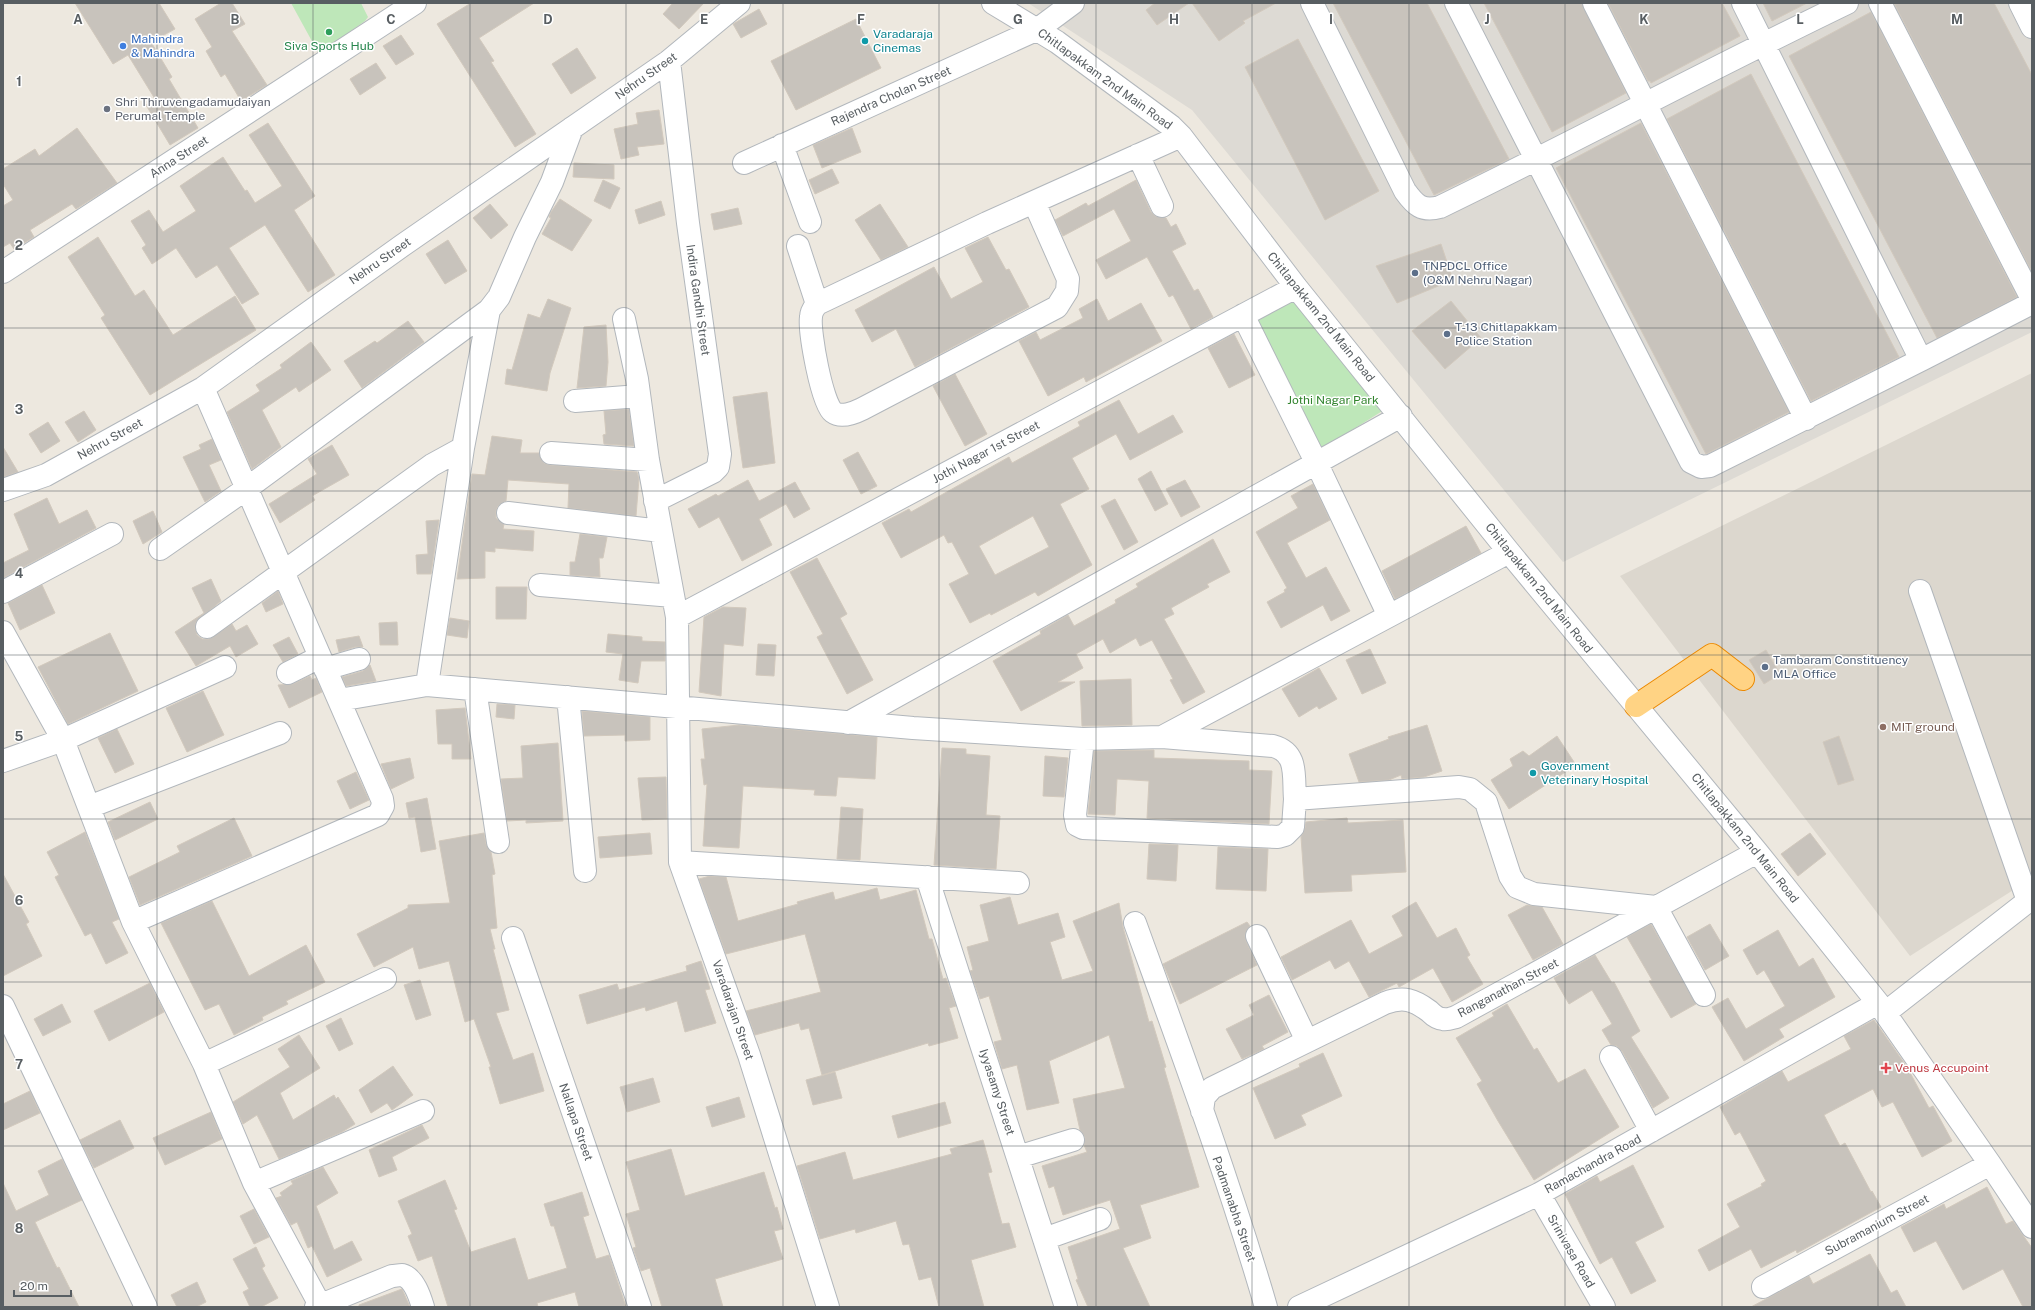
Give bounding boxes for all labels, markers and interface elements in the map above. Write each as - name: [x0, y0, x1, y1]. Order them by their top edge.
- text: A: [73, 12, 83, 27]
- text: B: [231, 12, 240, 27]
- text: C: [386, 12, 396, 27]
- text: D: [543, 12, 553, 27]
- text: E: [700, 12, 708, 27]
- text: F: [857, 12, 865, 27]
- text: G: [1013, 12, 1023, 27]
- text: H: [1169, 12, 1179, 27]
- text: I: [1329, 12, 1333, 27]
- text: J: [1484, 12, 1490, 27]
- text: K: [1639, 12, 1649, 27]
- text: L: [1796, 12, 1804, 27]
- text: M: [1951, 12, 1963, 27]
- street label: Chitlapakkam 2nd Main Road: [1035, 26, 1175, 132]
- marker: Siva Sports Hub: [324, 27, 334, 37]
- place label: Varadaraja Cinemas: [873, 27, 933, 55]
- place label: Mahindra & Mahindra: [131, 32, 195, 60]
- marker: Varadaraja Cinemas: [860, 36, 870, 46]
- place label: Siva Sports Hub: [284, 39, 374, 53]
- marker: Mahindra & Mahindra: [118, 41, 128, 51]
- street label: Nehru Street: [612, 49, 680, 102]
- street label: Rajendra Cholan Street: [829, 63, 953, 129]
- text: 1: [16, 74, 22, 89]
- place label: Shri Thiruvengadamudaiyan Perumal Temple: [115, 95, 271, 123]
- marker: Shri Thiruvengadamudaiyan Perumal Temple: [102, 104, 112, 114]
- street label: Anna Street: [147, 133, 211, 181]
- street label: Nehru Street: [346, 234, 414, 287]
- text: 2: [15, 238, 23, 253]
- street label: Indira Gandhi Street: [683, 244, 713, 357]
- street label: Chitlapakkam 2nd Main Road: [1264, 249, 1378, 385]
- place label: TNPDCL Office (O&M Nehru Nagar): [1423, 259, 1533, 287]
- marker: TNPDCL Office (O&M Nehru Nagar): [1410, 268, 1420, 278]
- place label: T-13 Chitlapakkam Police Station: [1455, 320, 1557, 348]
- marker: T-13 Chitlapakkam Police Station: [1442, 329, 1452, 339]
- park label: Jothi Nagar Park: [1287, 393, 1379, 407]
- text: 3: [15, 402, 24, 417]
- street label: Nehru Street: [75, 415, 145, 463]
- street label: Jothi Nagar 1st Street: [930, 418, 1042, 486]
- street label: Chitlapakkam 2nd Main Road: [1482, 520, 1596, 656]
- text: 4: [15, 566, 24, 581]
- place label: Tambaram Constituency MLA Office: [1773, 653, 1909, 681]
- marker: Tambaram Constituency MLA Office: [1760, 662, 1770, 672]
- place label: MIT ground: [1891, 720, 1955, 734]
- marker: MIT ground: [1878, 722, 1888, 732]
- text: 5: [15, 729, 24, 744]
- place label: Government Veterinary Hospital: [1541, 759, 1649, 787]
- marker: Government Veterinary Hospital: [1528, 768, 1538, 778]
- street label: Chitlapakkam 2nd Main Road: [1688, 770, 1802, 906]
- text: 6: [15, 893, 24, 908]
- street label: Ranganathan Street: [1455, 955, 1561, 1020]
- street label: Varadarajan Street: [709, 958, 757, 1062]
- street label: Iyyasamy Street: [976, 1047, 1018, 1137]
- text: 7: [15, 1057, 23, 1072]
- place label: Venus Accupoint: [1895, 1061, 1989, 1075]
- marker: Venus Accupoint: [1880, 1062, 1892, 1074]
- street label: Nallapa Street: [556, 1081, 596, 1163]
- street label: Ramachandra Road: [1542, 1132, 1644, 1196]
- street label: Padmanabha Street: [1209, 1154, 1259, 1264]
- street label: Subramanium Street: [1823, 1192, 1932, 1258]
- street label: Srinivasa Road: [1544, 1212, 1598, 1290]
- text: 8: [15, 1221, 24, 1236]
- scale bar: [14, 1272, 71, 1298]
- text: 20 m: [20, 1279, 48, 1293]

